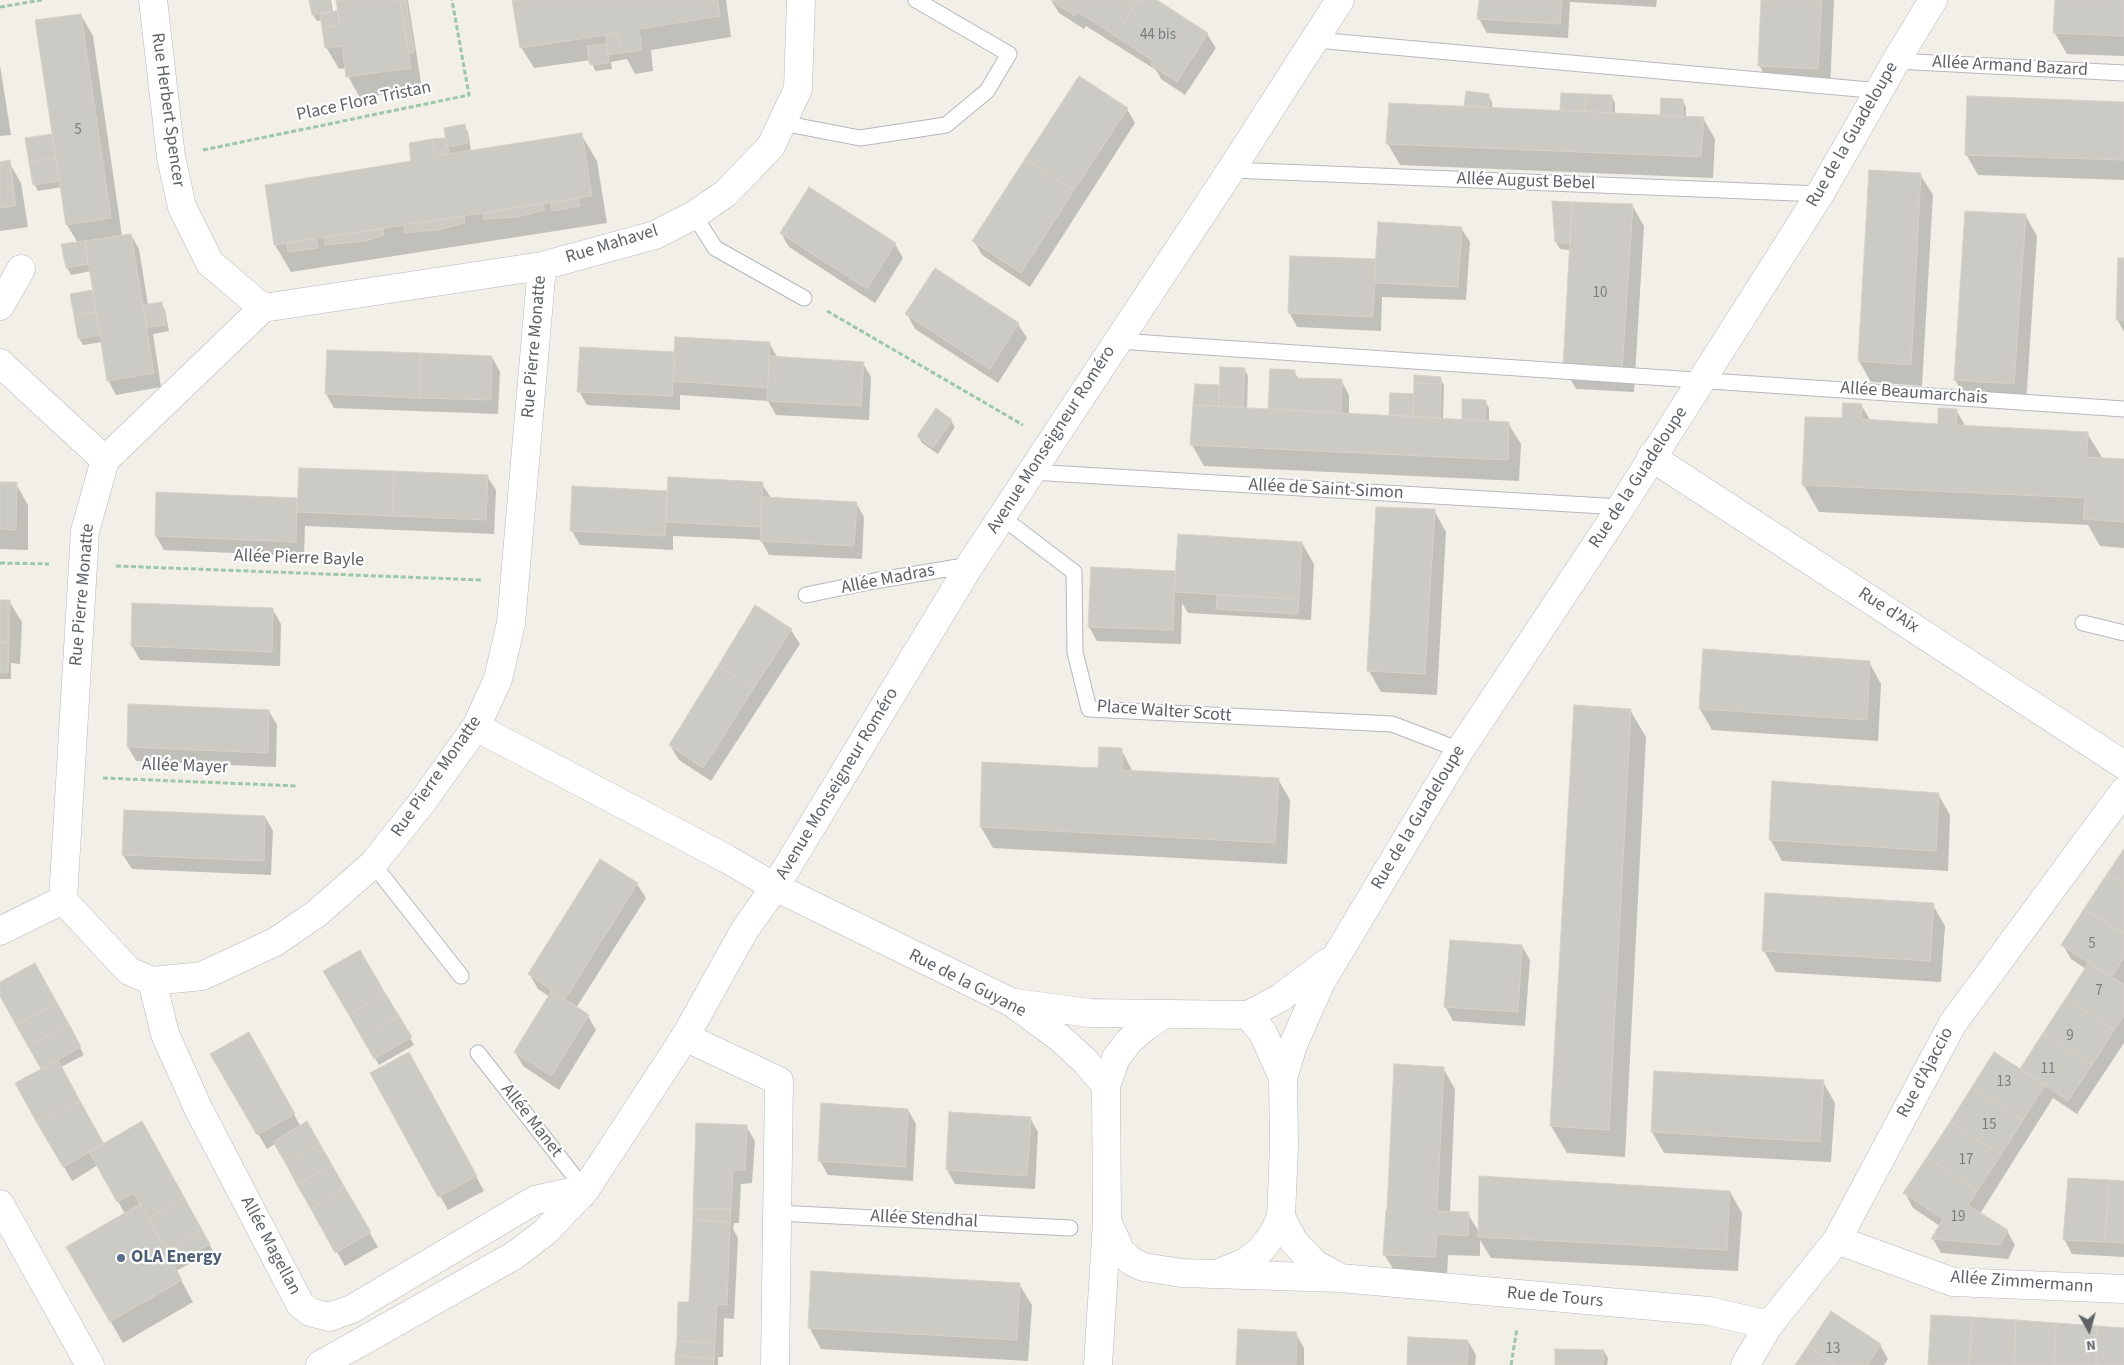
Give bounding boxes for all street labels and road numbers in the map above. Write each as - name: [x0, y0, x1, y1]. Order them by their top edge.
- street label: Rue Herbert Spencer: [145, 31, 189, 189]
- street label: Allée Armand Bazard: [1932, 52, 2088, 82]
- street label: Rue de la Guadeloupe: [1803, 58, 1903, 212]
- street label: Place Flora Tristan: [295, 77, 433, 127]
- street label: Allée August Bebel: [1456, 169, 1596, 195]
- street label: Rue Mahavel: [563, 221, 661, 269]
- street label: Rue Pierre Monatte: [518, 275, 552, 419]
- street label: Avenue Monseigneur Roméro: [983, 342, 1121, 538]
- street label: Allée Beaumarchais: [1840, 378, 1988, 410]
- street label: Rue de la Guadeloupe: [1585, 403, 1693, 553]
- street label: Allée de Saint-Simon: [1248, 475, 1404, 505]
- street label: Rue Pierre Monatte: [66, 523, 100, 667]
- street label: Allée Pierre Bayle: [233, 546, 365, 572]
- street label: Allée Madras: [839, 560, 937, 600]
- street label: Rue d'Aix: [1853, 583, 1923, 639]
- street label: Avenue Monseigneur Roméro: [772, 684, 904, 884]
- street label: Place Walter Scott: [1096, 697, 1232, 727]
- street label: Rue Pierre Monatte: [387, 712, 487, 842]
- street label: Rue de la Guadeloupe: [1367, 742, 1471, 894]
- street label: Allée Mayer: [142, 755, 228, 779]
- street label: Rue de la Guyane: [905, 945, 1029, 1023]
- street label: Rue d'Ajaccio: [1893, 1024, 1959, 1122]
- street label: Allée Manet: [496, 1080, 566, 1162]
- street label: Allée Magellan: [235, 1193, 305, 1299]
- street label: Allée Stendhal: [870, 1206, 978, 1234]
- street label: Allée Zimmermann: [1950, 1267, 2094, 1299]
- street label: Rue de Tours: [1506, 1283, 1604, 1313]

